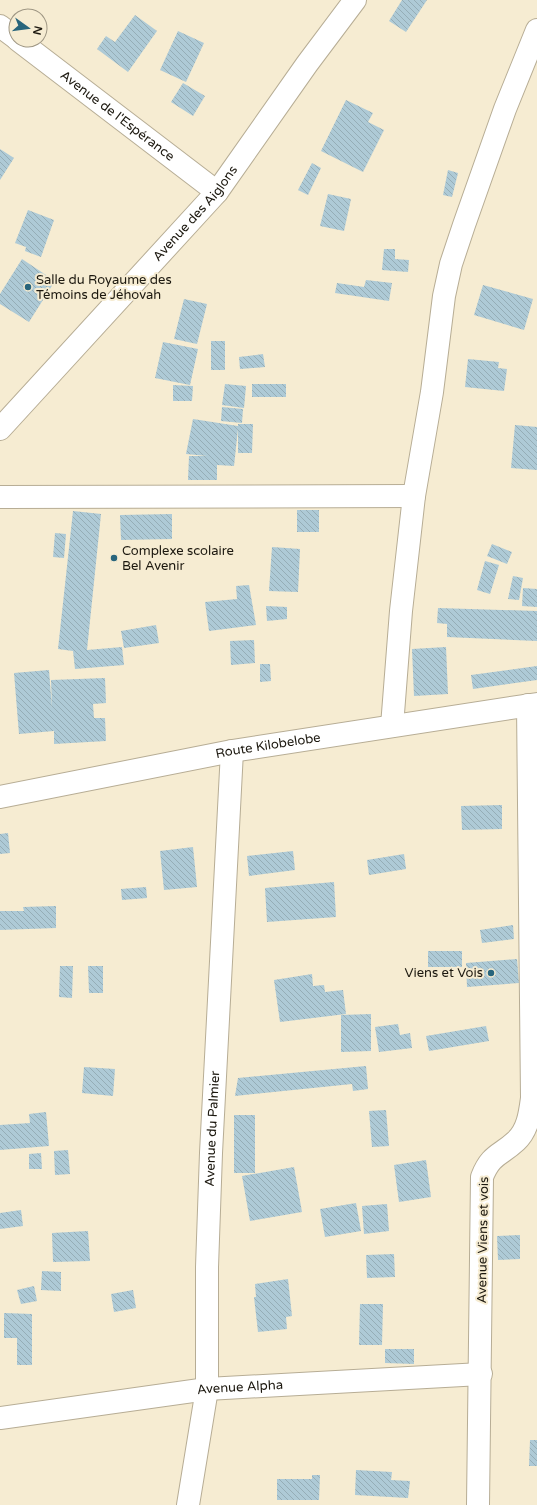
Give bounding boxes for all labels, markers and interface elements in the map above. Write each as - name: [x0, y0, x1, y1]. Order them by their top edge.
- north arrow: [8, 8, 48, 48]
- text: N: [30, 24, 45, 36]
- street label: Avenue de l'Espérance: [57, 67, 178, 165]
- street label: Avenue des Aiglons: [150, 163, 241, 265]
- place label: Salle du Royaume des Témoins de Jéhovah: [36, 272, 172, 303]
- marker: Salle du Royaume des Témoins de Jéhovah: [23, 282, 33, 292]
- place label: Complexe scolaire Bel Avenir: [122, 543, 234, 574]
- marker: Complexe scolaire Bel Avenir: [109, 553, 119, 563]
- street label: Route Kilobelobe: [214, 729, 322, 762]
- place label: Viens et Vois: [405, 965, 483, 981]
- marker: Viens et Vois: [486, 968, 496, 978]
- street label: Avenue du Palmier: [202, 1070, 223, 1187]
- street label: Avenue Viens et vois: [474, 1176, 492, 1304]
- street label: Avenue Alpha: [196, 1377, 283, 1398]

